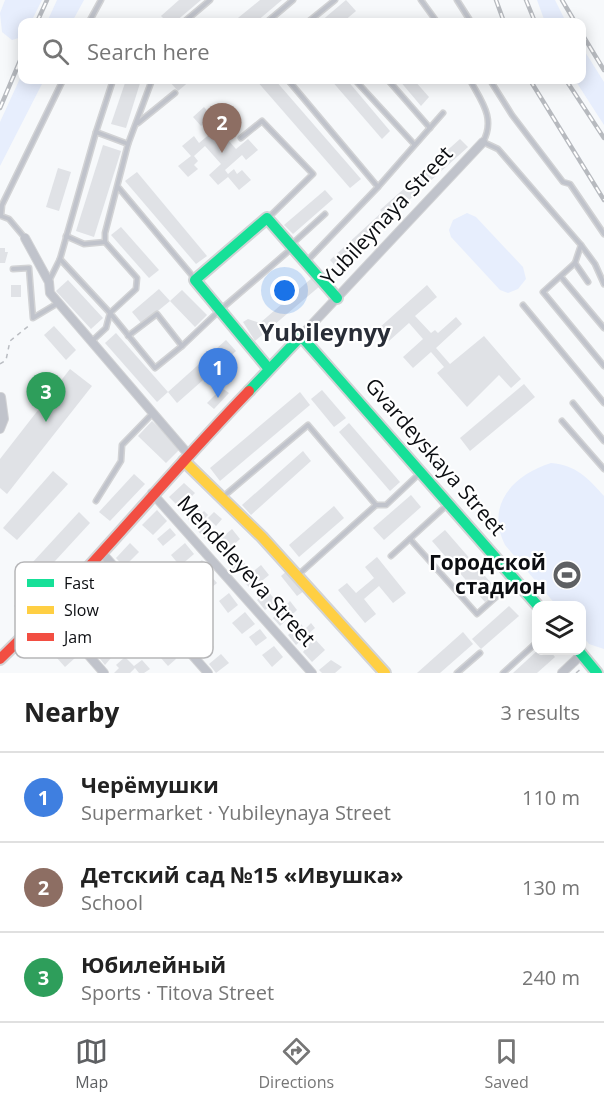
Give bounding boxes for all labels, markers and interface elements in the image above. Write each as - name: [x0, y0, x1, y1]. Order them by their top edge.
- search box: [18, 18, 586, 84]
- icon: search: [39, 35, 72, 68]
- text: Search here: [87, 36, 210, 66]
- pin: 2: [202, 104, 242, 153]
- street label: Yubileynaya Street: [314, 139, 458, 291]
- your location: [270, 276, 299, 305]
- district label: Yubileynyy: [259, 315, 391, 348]
- pin: 1: [198, 348, 238, 398]
- pin: 3: [26, 372, 66, 422]
- street label: Gvardeyskaya Street: [360, 372, 512, 541]
- street label: Mendeleyeva Street: [171, 489, 322, 652]
- place label: Городской стадион: [429, 548, 546, 600]
- sports icon: Городской стадион: [551, 559, 583, 591]
- legend: [15, 562, 213, 658]
- text: Fast: [64, 572, 95, 594]
- text: Slow: [64, 599, 99, 621]
- map controls: [532, 601, 586, 655]
- button: layers: [532, 601, 586, 655]
- text: Jam: [62, 626, 92, 648]
- text: Nearby: [24, 694, 119, 730]
- text: 3 results: [500, 699, 580, 726]
- text: Черёмушки: [81, 769, 219, 799]
- text: 1: [38, 784, 49, 811]
- text: 110 m: [522, 784, 580, 811]
- text: Supermarket · Yubileynaya Street: [81, 799, 391, 826]
- text: Детский сад №15 «Ивушка»: [81, 859, 404, 889]
- text: 2: [38, 874, 49, 901]
- text: 130 m: [522, 874, 580, 901]
- text: School: [81, 889, 143, 916]
- text: Юбилейный: [81, 949, 226, 979]
- text: 3: [38, 964, 49, 991]
- text: 240 m: [522, 964, 580, 991]
- text: Sports · Titova Street: [81, 979, 274, 1006]
- tab: Map: [75, 1035, 108, 1093]
- tab: Directions: [259, 1035, 334, 1093]
- tab: Saved: [484, 1035, 529, 1093]

